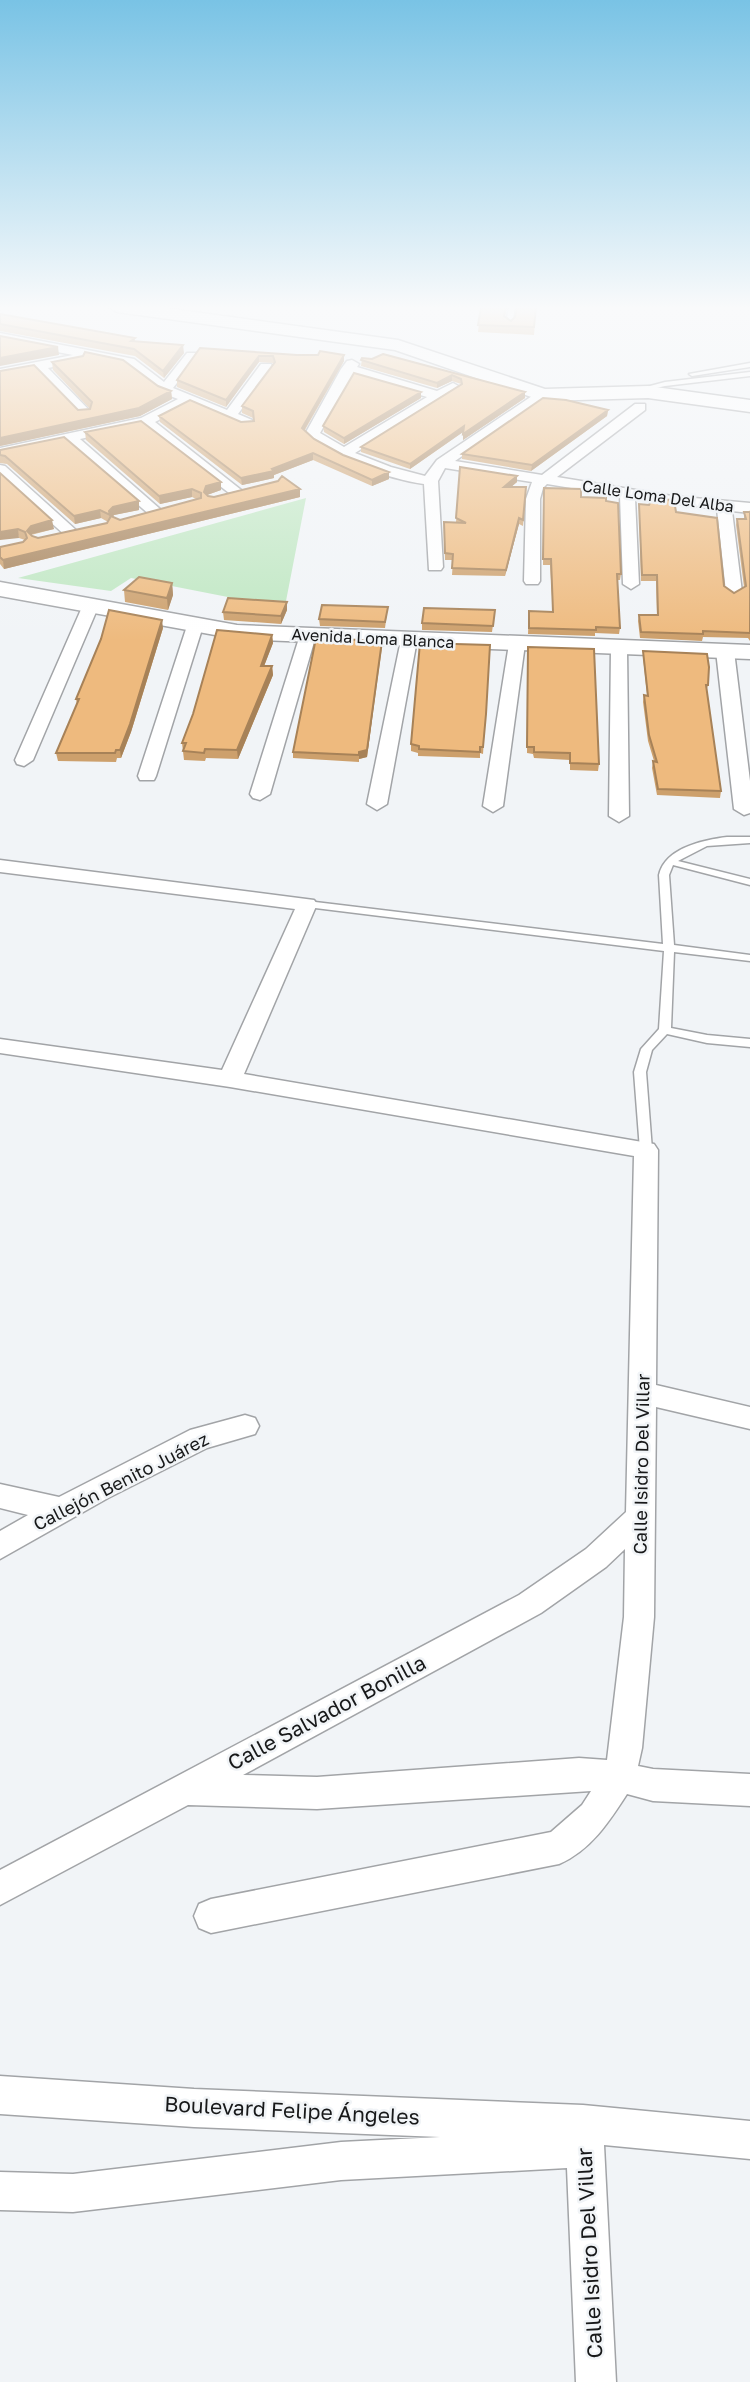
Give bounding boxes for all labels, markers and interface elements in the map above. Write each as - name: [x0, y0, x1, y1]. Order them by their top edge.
- street label: Calle Loma Del Alba: [581, 475, 735, 517]
- street label: Avenida Loma Blanca: [291, 624, 455, 652]
- street label: Calle Isidro Del Villar: [628, 1373, 654, 1555]
- street label: Callejón Benito Juárez: [29, 1427, 212, 1535]
- street label: Calle Salvador Bonilla: [223, 1649, 430, 1775]
- street label: Boulevard Felipe Ángeles: [164, 2090, 420, 2130]
- street label: Calle Isidro Del Villar: [570, 2147, 608, 2359]

